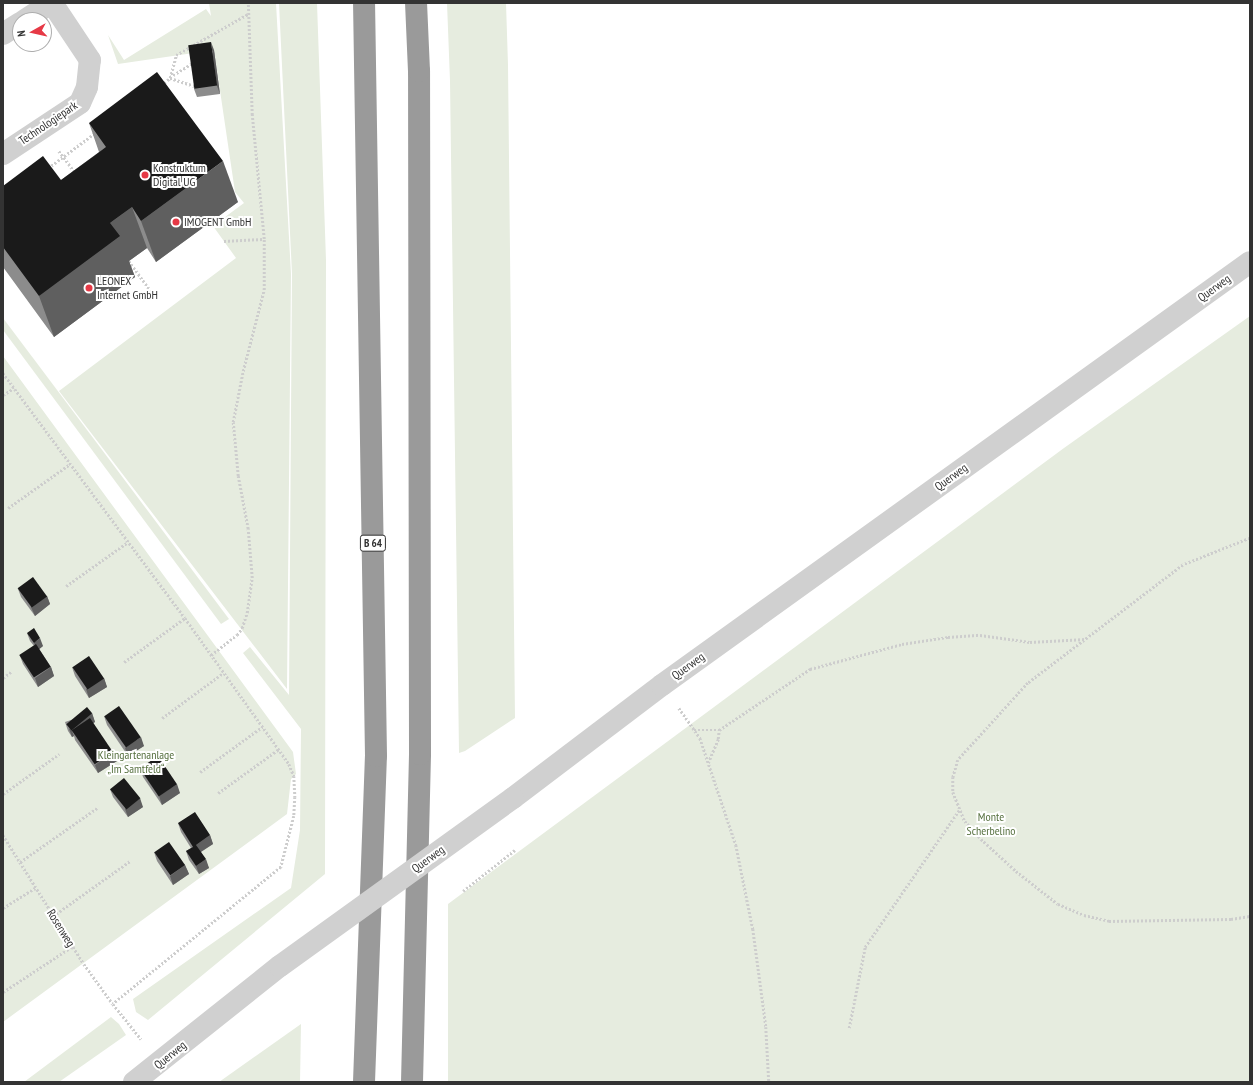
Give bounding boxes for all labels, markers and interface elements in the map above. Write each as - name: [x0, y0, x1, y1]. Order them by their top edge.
- north arrow: [12, 12, 52, 52]
- text: N: [14, 30, 28, 37]
- street label: Technologiepark: [16, 98, 80, 148]
- place label: Konstruktum Digital UG: [153, 161, 206, 189]
- marker: Konstruktum Digital UG: [140, 170, 150, 180]
- place label: IMOGENT GmbH: [184, 215, 252, 229]
- marker: IMOGENT GmbH: [171, 217, 181, 227]
- street label: Querweg: [1195, 271, 1233, 305]
- place label: LEONEX Internet GmbH: [97, 274, 158, 302]
- marker: LEONEX Internet GmbH: [84, 283, 94, 293]
- street label: Querweg: [932, 460, 970, 494]
- road number: B 64: [359, 534, 387, 552]
- street label: Querweg: [669, 649, 707, 683]
- park label: Kleingartenanlage „Im Samtfeld“: [98, 748, 174, 776]
- park label: Monte Scherbelino: [967, 810, 1015, 838]
- street label: Querweg: [409, 842, 447, 876]
- street label: Rosenweg: [44, 906, 78, 950]
- street label: Querweg: [151, 1038, 189, 1072]

